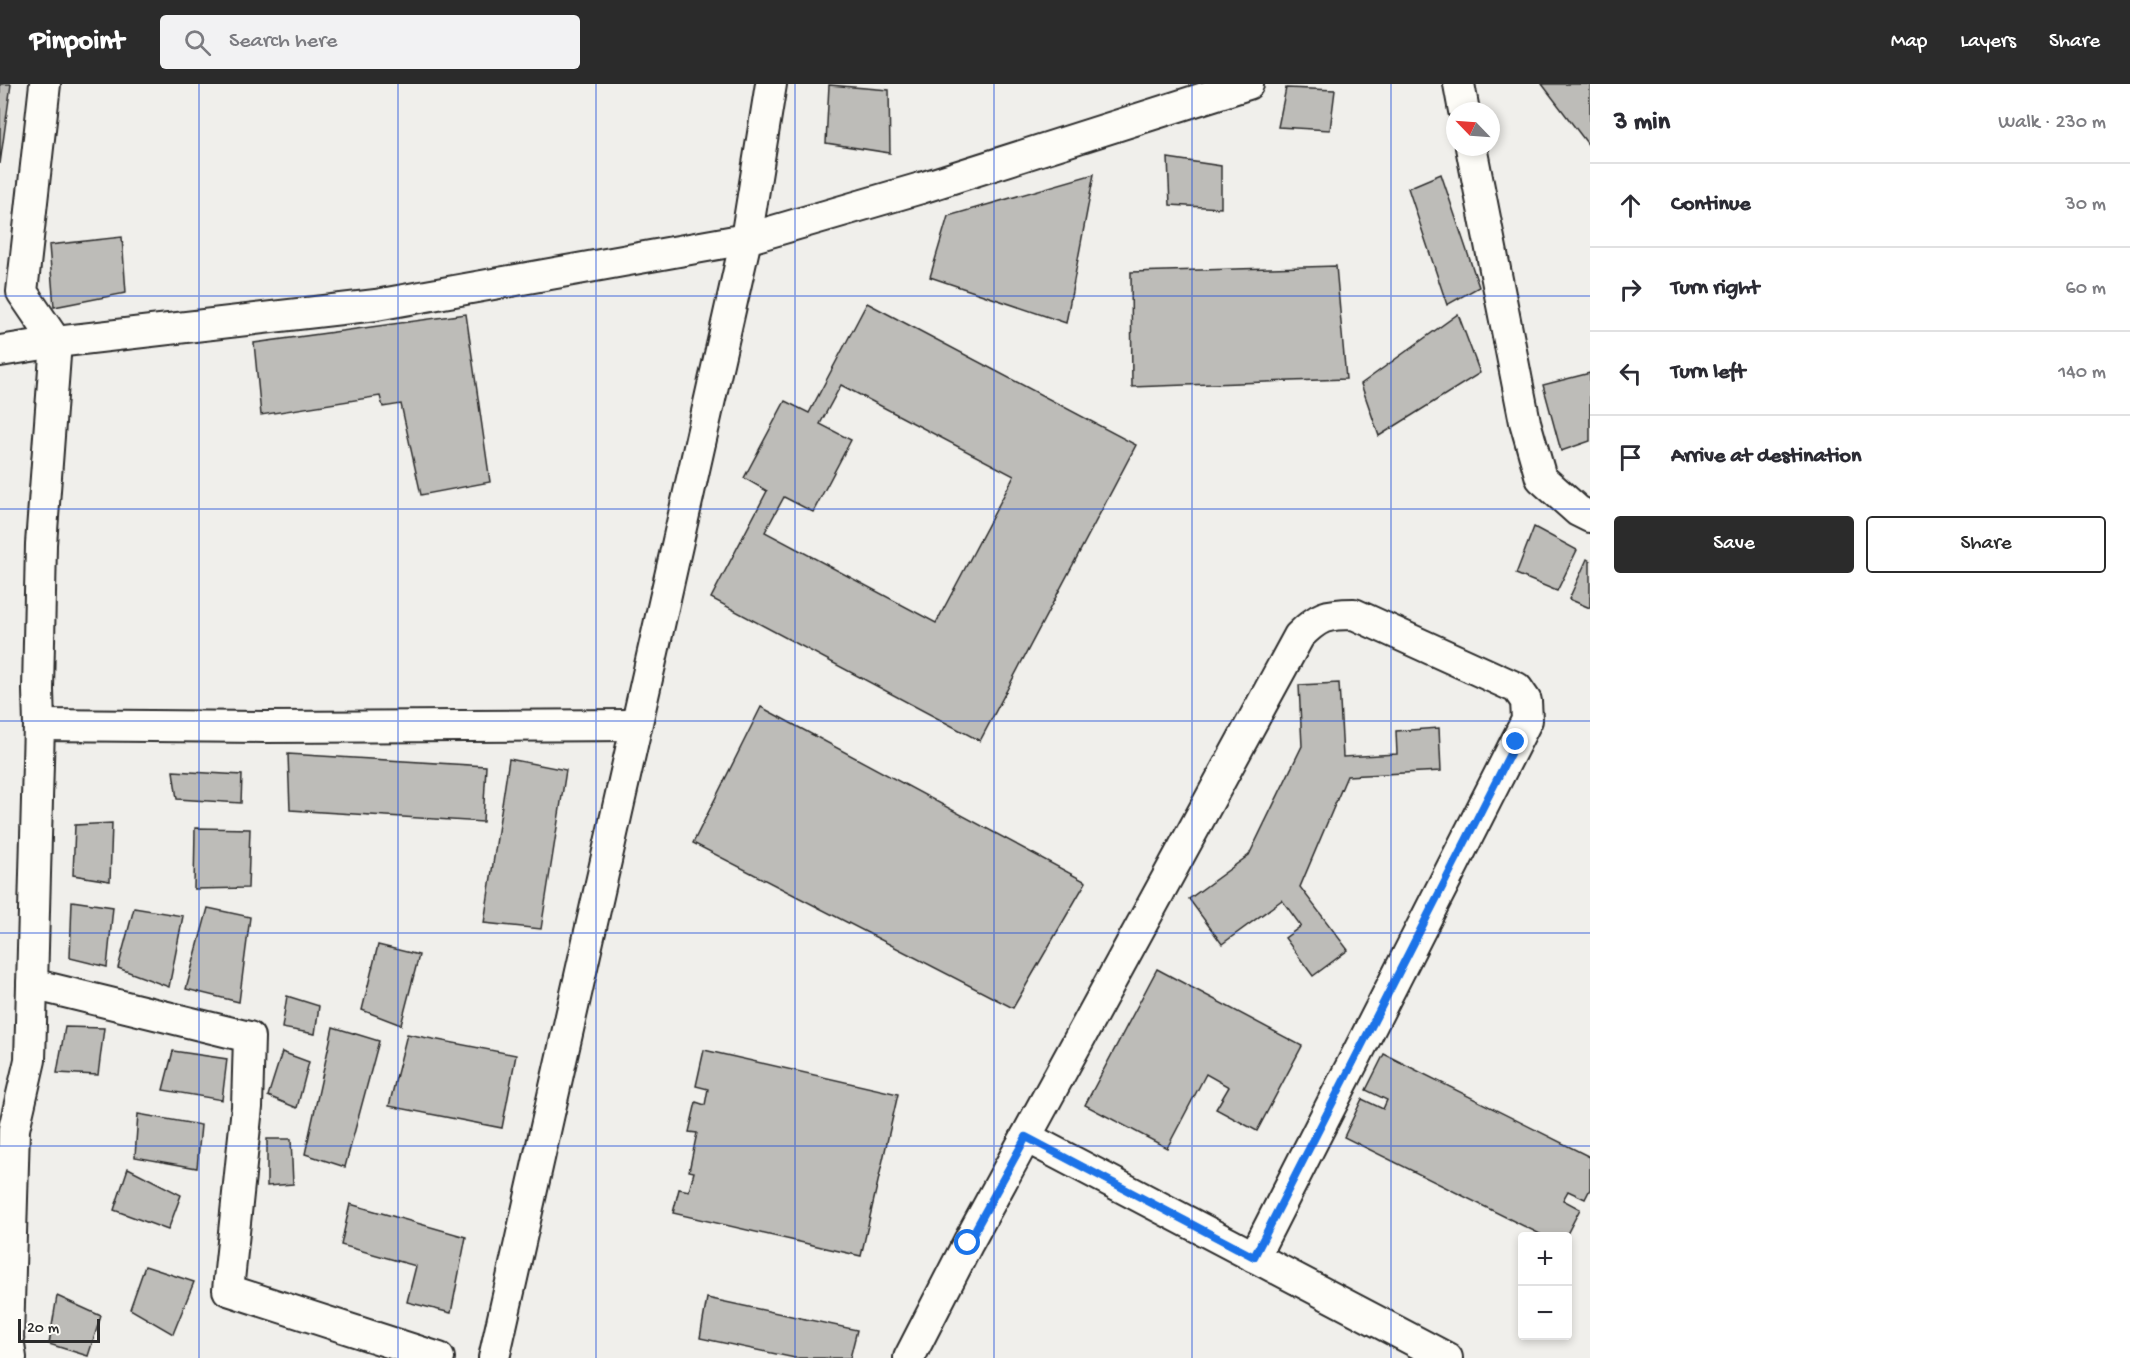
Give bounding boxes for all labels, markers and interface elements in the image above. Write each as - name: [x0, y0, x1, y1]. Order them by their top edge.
- search box: [160, 15, 580, 69]
- text: Pinpoint: [30, 26, 124, 59]
- icon: search: [181, 26, 214, 59]
- text: Search here: [229, 29, 337, 55]
- text: Map: [1891, 30, 1927, 55]
- text: Layers: [1960, 30, 2016, 55]
- text: Share: [2049, 30, 2100, 55]
- north arrow: [1446, 102, 1500, 156]
- text: 3 min: [1614, 108, 1670, 139]
- text: Walk · 230 m: [1998, 112, 2106, 135]
- icon: ahead: [1614, 189, 1647, 222]
- text: Continue: [1671, 192, 1751, 218]
- text: 30 m: [2065, 194, 2106, 217]
- icon: right: [1614, 273, 1647, 306]
- text: Turn right: [1671, 276, 1759, 302]
- text: 60 m: [2066, 278, 2106, 301]
- icon: left: [1614, 357, 1647, 390]
- text: Turn left: [1671, 360, 1745, 386]
- text: 140 m: [2058, 362, 2106, 385]
- icon: arrive: [1614, 441, 1647, 474]
- text: Arrive at destination: [1671, 444, 1861, 470]
- button: Save: [1614, 516, 1854, 573]
- button: Share: [1866, 516, 2106, 573]
- route end: [1502, 728, 1528, 754]
- route start: [954, 1229, 980, 1255]
- map controls: [1518, 1232, 1572, 1340]
- button: +: [1518, 1232, 1572, 1286]
- button: −: [1518, 1286, 1572, 1340]
- scale bar: [18, 1316, 100, 1344]
- text: 20 m: [27, 1320, 59, 1339]

